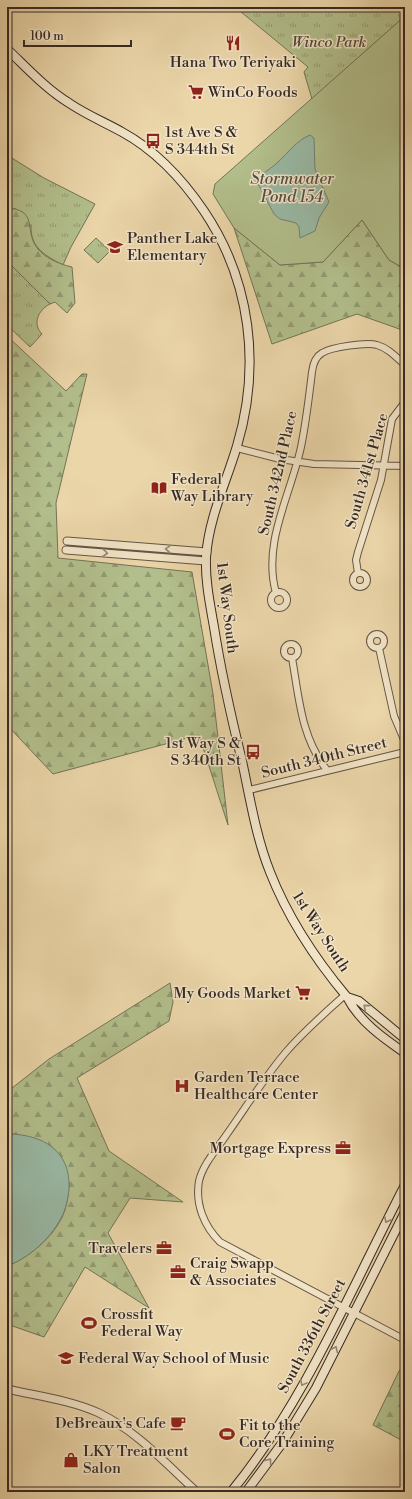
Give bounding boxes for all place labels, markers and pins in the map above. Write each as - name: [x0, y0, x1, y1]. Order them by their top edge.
- restaurant icon: Hana Two Teriyaki: [224, 34, 242, 52]
- place label: Hana Two Teriyaki: [170, 53, 296, 72]
- supermarket icon: WinCo Foods: [187, 83, 205, 101]
- place label: WinCo Foods: [207, 83, 298, 102]
- place label: 1st Ave S & S 344th St: [165, 123, 238, 159]
- bus stop icon: 1st Ave S & S 344th St: [144, 132, 162, 150]
- place label: Panther Lake Elementary: [127, 229, 217, 265]
- school or university icon: Panther Lake Elementary: [106, 238, 124, 256]
- place label: Federal Way Library: [170, 470, 254, 506]
- library icon: Federal Way Library: [150, 479, 168, 497]
- place label: 1st Way S & S 340th St: [165, 734, 242, 770]
- bus stop icon: 1st Way S & S 340th St: [244, 743, 262, 761]
- place label: My Goods Market: [174, 984, 292, 1003]
- supermarket icon: My Goods Market: [294, 984, 312, 1002]
- place label: Garden Terrace Healthcare Center: [194, 1068, 319, 1104]
- hospital icon: Garden Terrace Healthcare Center: [173, 1077, 191, 1095]
- place label: Mortgage Express: [210, 1139, 331, 1158]
- office icon: Mortgage Express: [334, 1139, 352, 1157]
- place label: Travelers: [88, 1239, 152, 1258]
- office icon: Travelers: [155, 1239, 173, 1257]
- place label: Craig Swapp & Associates: [190, 1254, 276, 1290]
- office icon: Craig Swapp & Associates: [169, 1263, 187, 1281]
- place label: Crossfit Federal Way: [101, 1305, 183, 1341]
- sports icon: Crossfit Federal Way: [80, 1314, 98, 1332]
- school or university icon: Federal Way School of Music: [57, 1349, 75, 1367]
- place label: Federal Way School of Music: [78, 1349, 270, 1368]
- place label: DeBreaux's Cafe: [55, 1414, 166, 1433]
- cafe icon: DeBreaux's Cafe: [169, 1414, 187, 1432]
- place label: Fit to the Core Training: [239, 1416, 334, 1452]
- sports icon: Fit to the Core Training: [218, 1425, 236, 1443]
- place label: LKY Treatment Salon: [83, 1442, 189, 1478]
- shop icon: LKY Treatment Salon: [62, 1451, 80, 1469]

